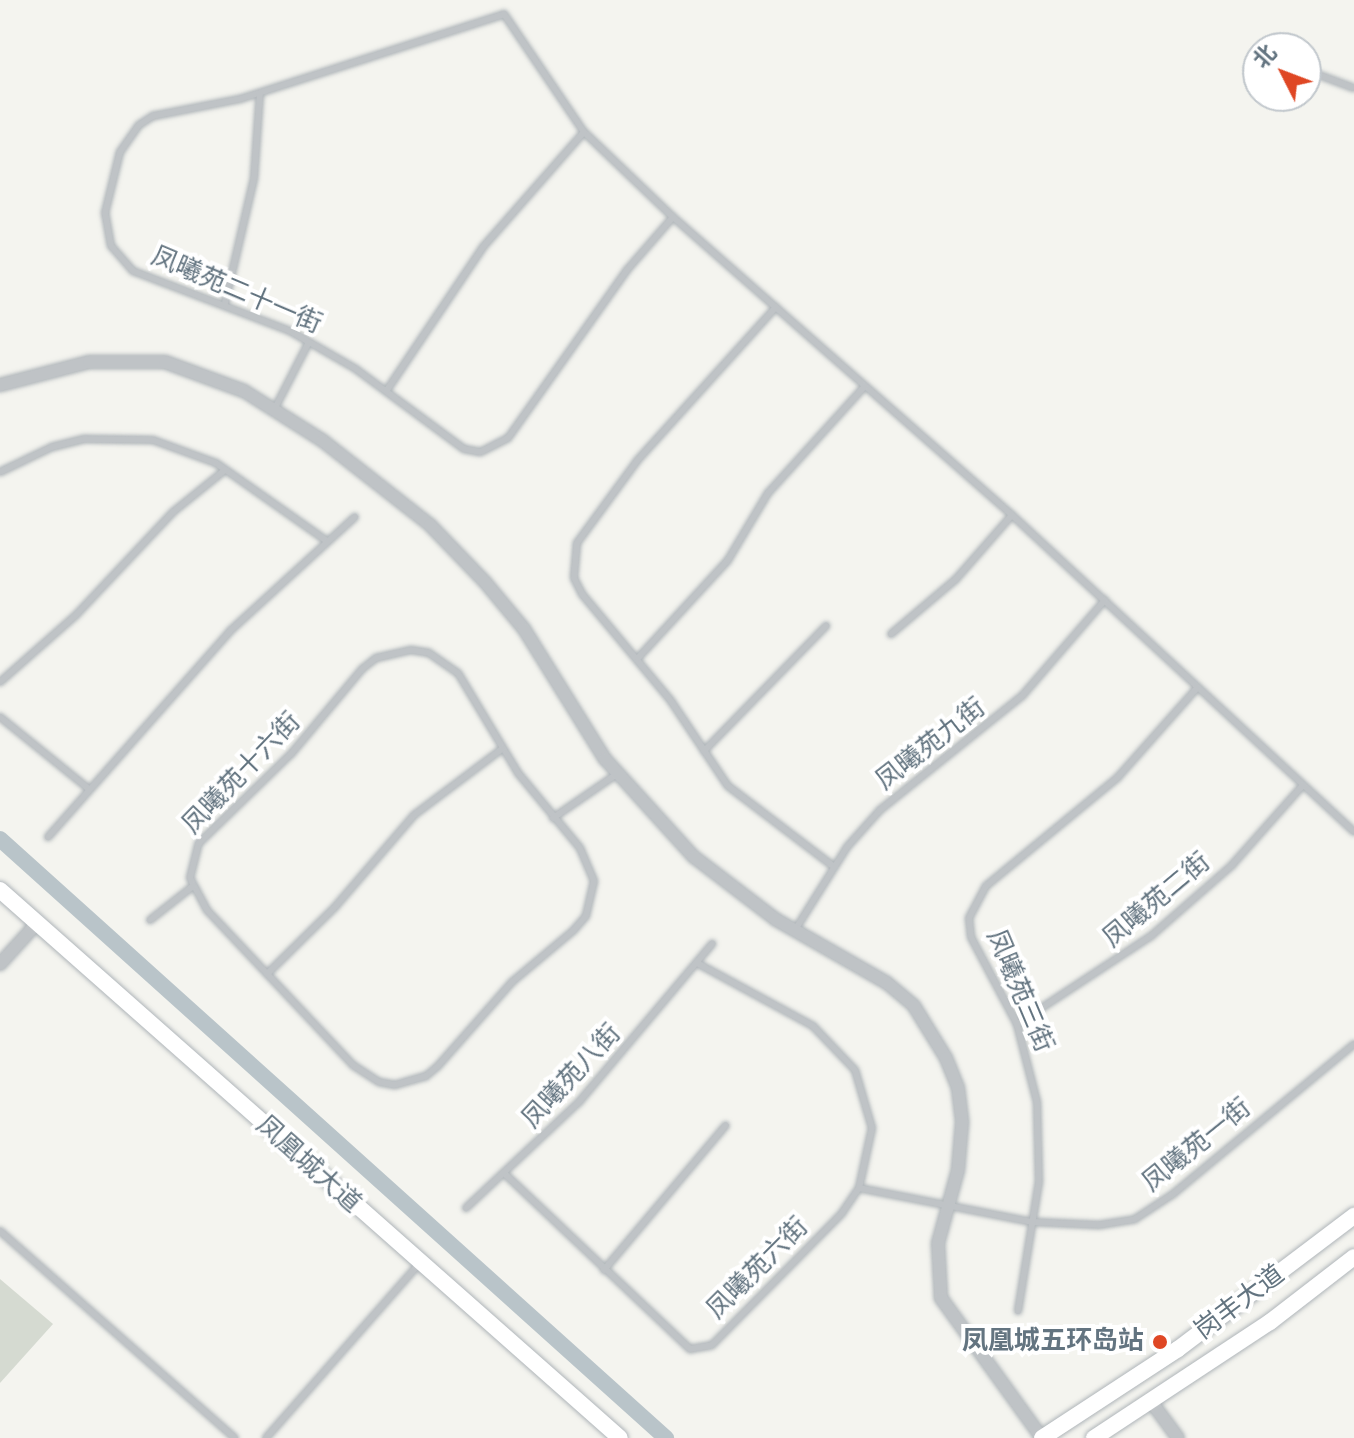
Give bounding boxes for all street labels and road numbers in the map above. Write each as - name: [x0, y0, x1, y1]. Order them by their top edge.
- street label: 凤曦苑二十一街: [146, 241, 326, 341]
- street label: 凤曦苑九街: [870, 693, 992, 797]
- street label: 凤曦苑十六街: [177, 707, 307, 841]
- street label: 凤曦苑二街: [1097, 847, 1217, 955]
- street label: 凤曦苑三街: [979, 925, 1059, 1057]
- street label: 凤曦苑八街: [516, 1019, 628, 1135]
- street label: 凤曦苑一街: [1137, 1093, 1257, 1199]
- street label: 凤凰城大道: [249, 1110, 367, 1220]
- street label: 凤曦苑六街: [701, 1212, 815, 1326]
- street label: 岗丰大道: [1189, 1259, 1291, 1347]

